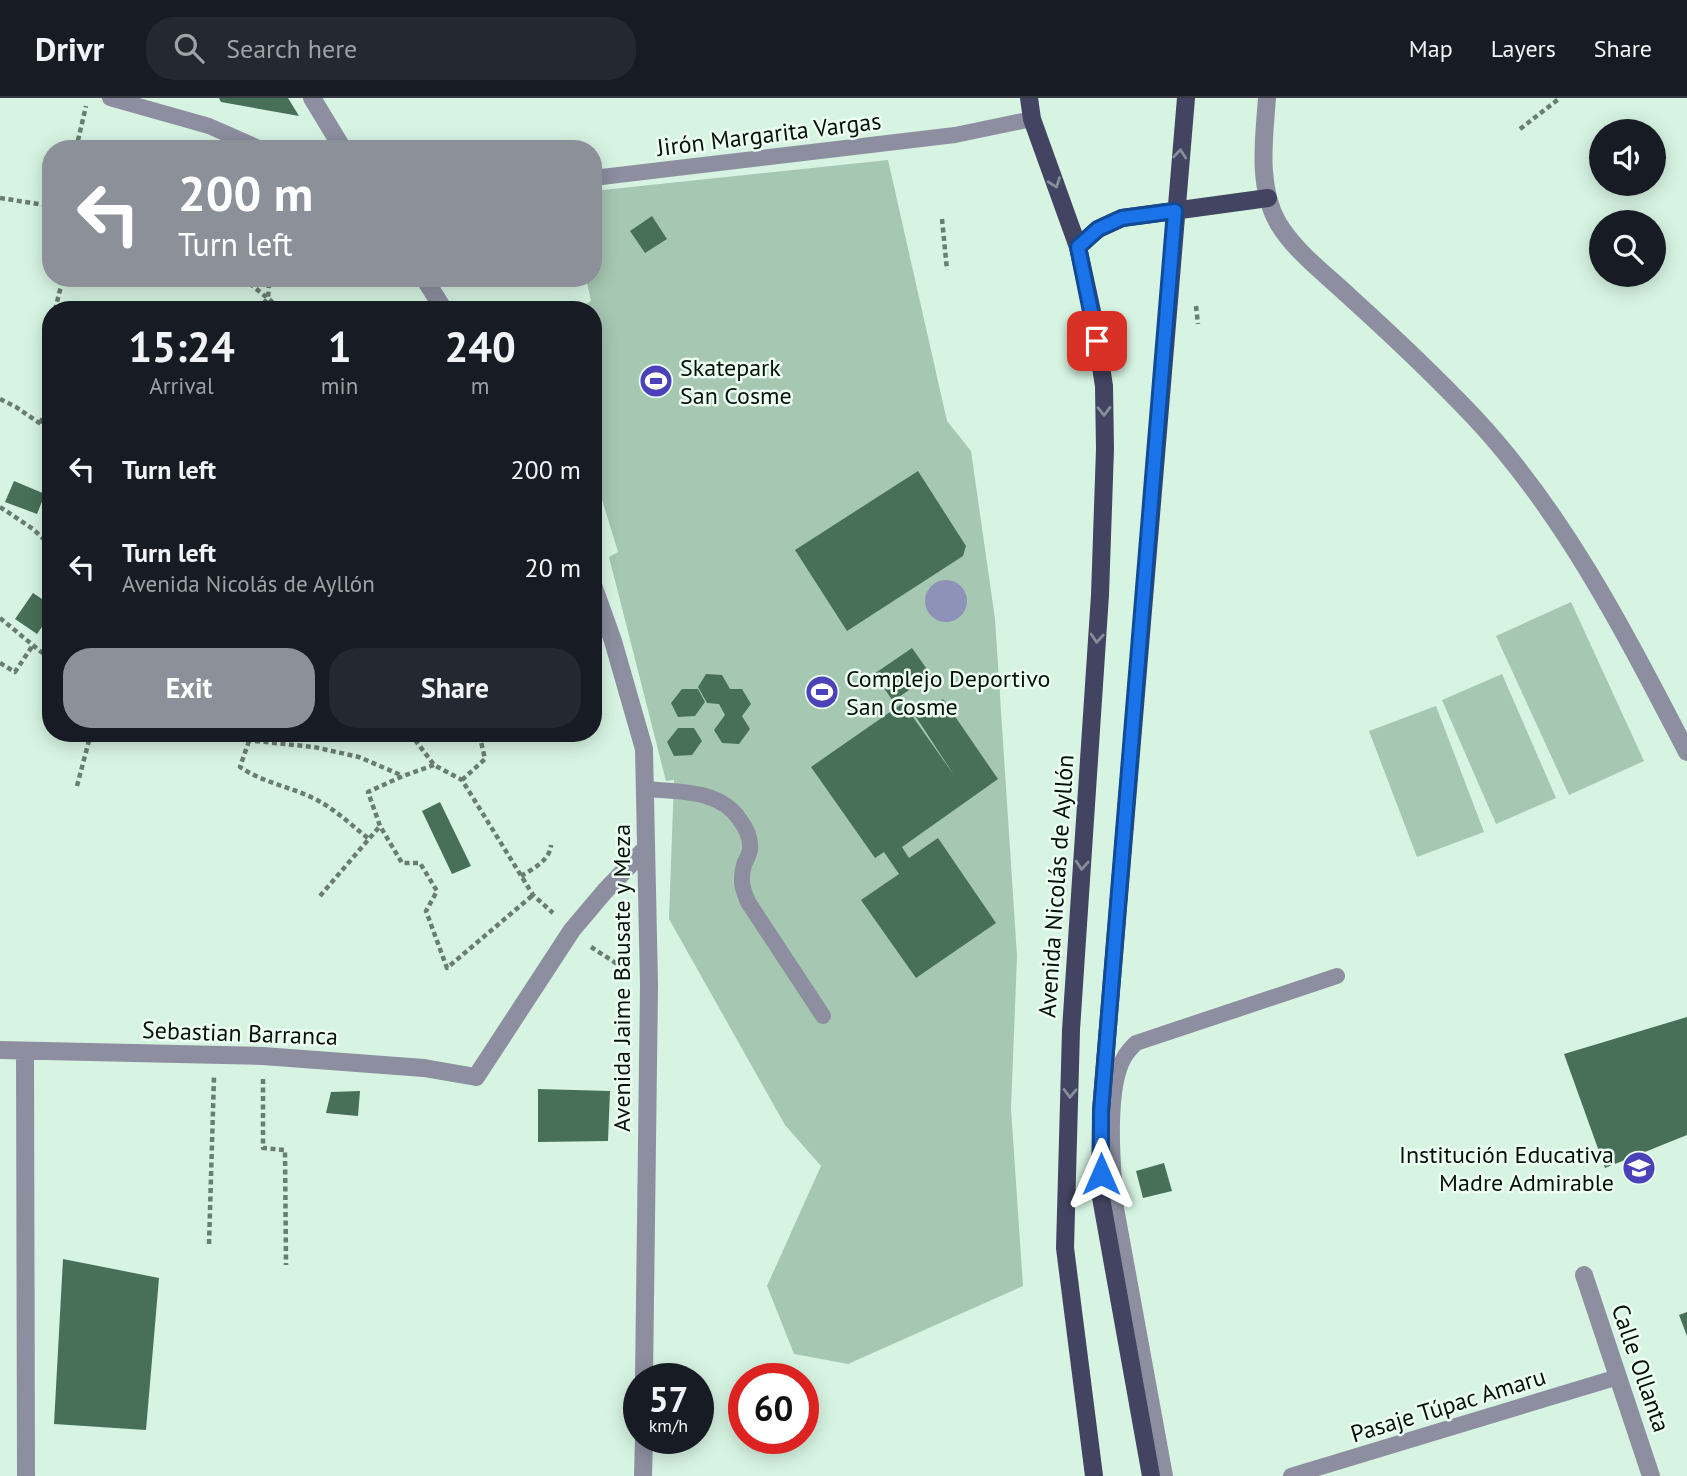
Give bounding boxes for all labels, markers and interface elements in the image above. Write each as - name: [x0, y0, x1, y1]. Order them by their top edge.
- search box: [146, 17, 636, 80]
- text: Drivr: [35, 27, 104, 70]
- icon: search: [170, 29, 208, 67]
- text: Search here: [226, 32, 357, 65]
- text: Map: [1409, 33, 1453, 64]
- text: Layers: [1491, 33, 1556, 64]
- text: Share: [1594, 33, 1652, 64]
- street label: Jirón Margarita Vargas: [654, 105, 883, 163]
- map controls: [1589, 119, 1666, 287]
- button: sound: [1589, 119, 1666, 196]
- one-way arrow: [1172, 149, 1187, 160]
- text: 200 m: [178, 161, 313, 225]
- icon: left: [63, 168, 154, 259]
- one-way arrow: [1047, 177, 1061, 189]
- button: search: [1589, 210, 1666, 287]
- text: Turn left: [178, 223, 293, 265]
- pin: [1067, 311, 1127, 371]
- text: 15:24: [128, 319, 235, 374]
- text: 1: [328, 319, 351, 374]
- text: 240: [444, 319, 516, 374]
- icon: arrive: [1078, 322, 1116, 360]
- place label: Skatepark San Cosme: [680, 352, 792, 411]
- sports icon: Skatepark San Cosme: [637, 362, 675, 400]
- text: Arrival: [149, 371, 214, 400]
- text: min: [321, 371, 358, 400]
- text: m: [471, 371, 489, 400]
- one-way arrow: [1096, 406, 1112, 417]
- icon: left: [63, 450, 101, 488]
- text: Turn left: [122, 453, 216, 486]
- text: 200 m: [510, 453, 581, 486]
- text: Turn left: [122, 536, 216, 569]
- icon: left: [63, 548, 101, 586]
- text: 20 m: [525, 551, 581, 584]
- text: Avenida Nicolás de Ayllón: [122, 569, 375, 598]
- one-way arrow: [1090, 633, 1105, 644]
- button: Exit: [63, 648, 315, 728]
- button: Share: [329, 648, 581, 728]
- place label: Complejo Deportivo San Cosme: [846, 663, 1050, 722]
- sports icon: Complejo Deportivo San Cosme: [803, 673, 841, 711]
- street label: Avenida Nicolás de Ayllón: [1031, 753, 1081, 1019]
- street label: Avenida Jaime Bausate y Meza: [606, 824, 637, 1132]
- one-way arrow: [1075, 860, 1090, 871]
- street label: Sebastian Barranca: [142, 1014, 338, 1052]
- one-way arrow: [1062, 1087, 1077, 1098]
- position arrow: [1064, 1137, 1138, 1211]
- place label: Institución Educativa Madre Admirable: [1399, 1139, 1614, 1198]
- school or university icon: Institución Educativa Madre Admirable: [1620, 1149, 1658, 1187]
- street label: Calle Ollanta: [1605, 1300, 1677, 1436]
- street label: Pasaje Túpac Amaru: [1347, 1361, 1549, 1449]
- speed limit sign: 60: [728, 1363, 819, 1454]
- text: 57: [649, 1376, 688, 1422]
- text: km/h: [649, 1414, 688, 1437]

